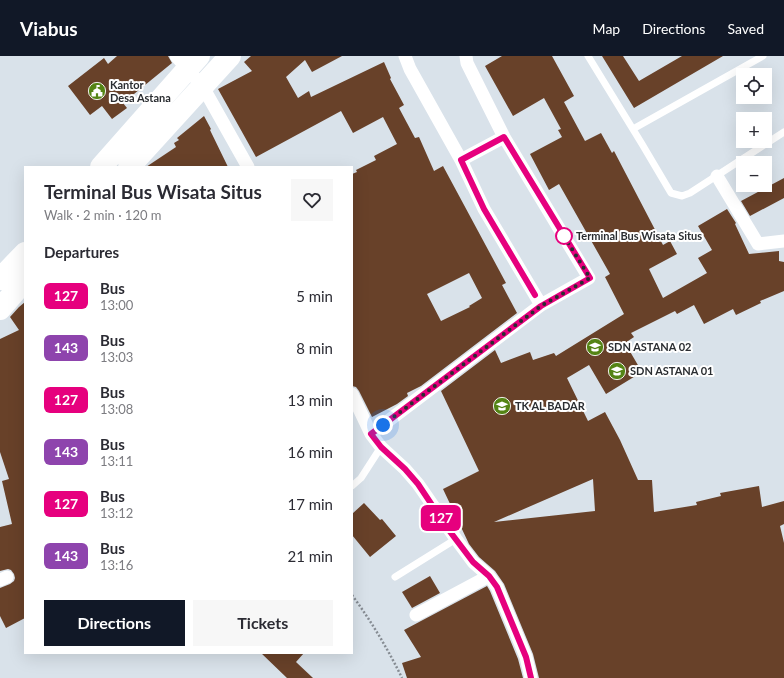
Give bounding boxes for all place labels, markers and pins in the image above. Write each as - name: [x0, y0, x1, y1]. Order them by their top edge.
- place label: Kantor Desa Astana: [110, 78, 171, 104]
- public building icon: Kantor Desa Astana: [87, 81, 107, 101]
- marker: Terminal Bus Wisata Situs: [555, 227, 573, 245]
- place label: Terminal Bus Wisata Situs: [576, 229, 702, 242]
- school or university icon: SDN ASTANA 02: [585, 337, 605, 357]
- place label: SDN ASTANA 02: [608, 340, 692, 353]
- school or university icon: SDN ASTANA 01: [607, 361, 627, 381]
- place label: SDN ASTANA 01: [630, 364, 714, 377]
- school or university icon: TK AL BADAR: [492, 396, 512, 416]
- place label: TK AL BADAR: [515, 399, 586, 412]

